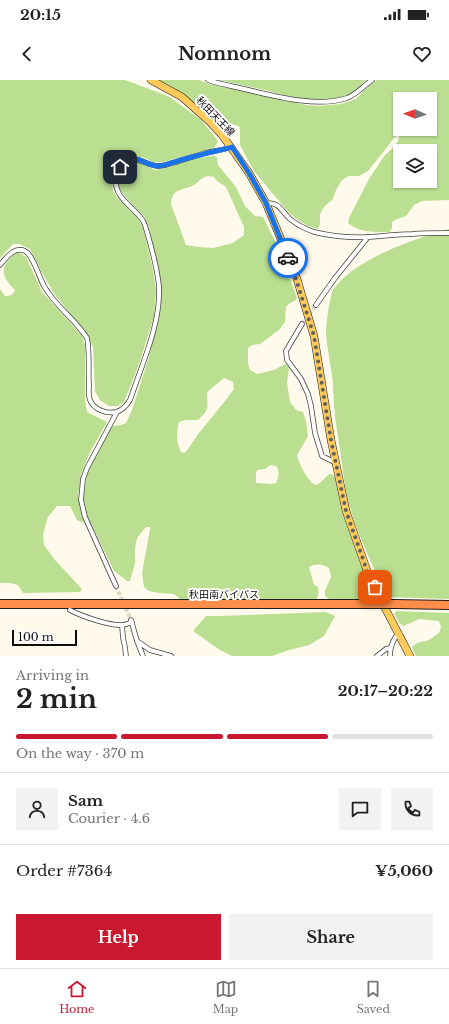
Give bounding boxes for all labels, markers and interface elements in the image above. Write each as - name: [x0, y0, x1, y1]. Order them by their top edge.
- text: 20:15: [20, 5, 61, 24]
- icon: back: [16, 43, 38, 65]
- text: Nomnom: [178, 43, 271, 65]
- icon: heart: [411, 43, 433, 65]
- north arrow: [393, 92, 437, 136]
- map controls: [393, 92, 437, 188]
- street label: 秋田天王線: [194, 94, 238, 139]
- button: layers: [393, 144, 437, 188]
- pin: [103, 150, 137, 184]
- icon: home: [109, 156, 131, 178]
- courier: [268, 238, 308, 278]
- icon: car: [277, 247, 299, 269]
- pin: [358, 570, 392, 604]
- icon: bag: [364, 576, 386, 598]
- street label: 秋田南バイパス: [189, 588, 259, 601]
- scale bar: [12, 628, 77, 647]
- text: 100 m: [18, 630, 54, 644]
- text: Arriving in: [16, 667, 89, 684]
- text: 20:17–20:22: [338, 681, 433, 700]
- text: 2 min: [16, 683, 97, 715]
- text: On the way · 370 m: [16, 745, 144, 762]
- button: person: [16, 788, 58, 830]
- button: chat: [339, 788, 381, 830]
- button: phone: [391, 788, 433, 830]
- text: Sam: [68, 791, 103, 810]
- text: Courier · 4.6: [68, 810, 150, 827]
- text: Order #7364: [16, 861, 112, 880]
- text: ¥5,060: [375, 861, 433, 880]
- button: Help: [16, 914, 221, 960]
- button: Share: [229, 914, 433, 960]
- tab: Home: [59, 978, 94, 1016]
- tab: Map: [213, 978, 238, 1016]
- tab: Saved: [357, 978, 390, 1016]

